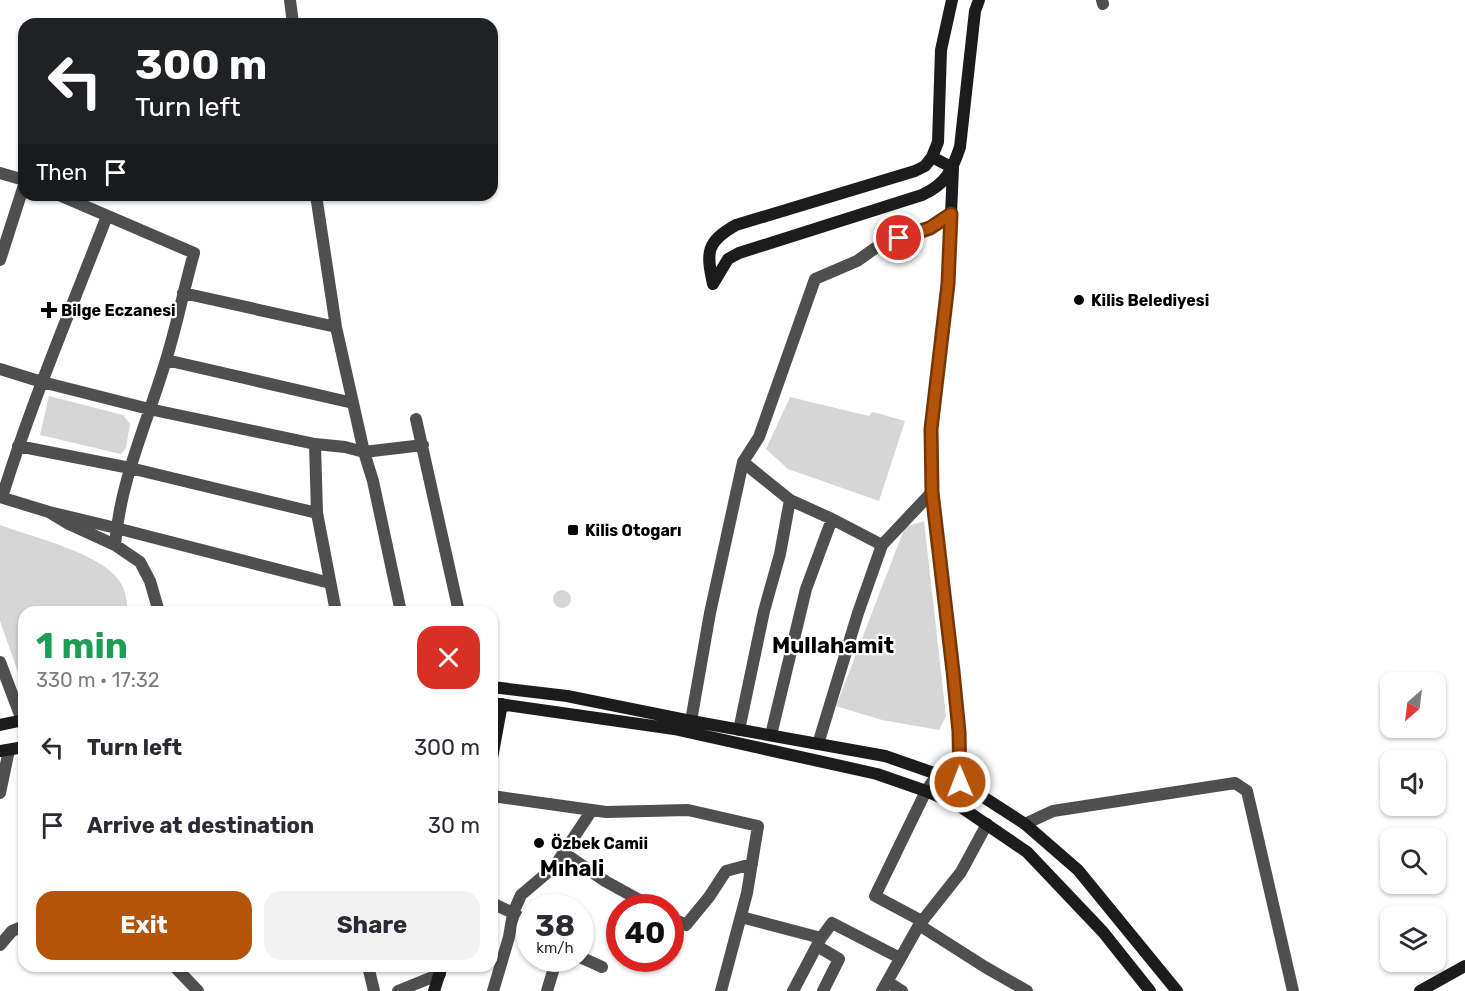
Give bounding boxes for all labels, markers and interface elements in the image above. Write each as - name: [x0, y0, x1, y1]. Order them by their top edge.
- text: 300 m: [135, 40, 267, 90]
- icon: left: [36, 42, 114, 120]
- text: Turn left: [135, 91, 240, 123]
- icon: arrive: [99, 156, 132, 189]
- text: Then: [36, 159, 87, 186]
- pin: [873, 212, 924, 263]
- icon: arrive: [882, 221, 915, 254]
- place label: Kilis Belediyesi: [1091, 291, 1209, 310]
- marker: Kilis Belediyesi: [1072, 293, 1086, 307]
- place label: Bilge Eczanesi: [61, 301, 176, 320]
- marker: Bilge Eczanesi: [42, 303, 56, 317]
- place label: Kilis Otogarı: [585, 521, 682, 540]
- marker: Kilis Otogarı: [566, 523, 580, 537]
- text: 1 min: [36, 624, 128, 667]
- button: close: [417, 626, 480, 689]
- district label: Mullahamit: [772, 632, 894, 659]
- text: 330 m · 17:32: [36, 668, 160, 692]
- north arrow: [1380, 672, 1446, 738]
- map controls: [1380, 672, 1446, 972]
- icon: left: [36, 731, 69, 764]
- text: Turn left: [87, 734, 182, 761]
- text: 300 m: [414, 734, 480, 761]
- position arrow: [928, 750, 992, 814]
- button: sound: [1380, 750, 1446, 816]
- icon: arrive: [36, 809, 69, 842]
- text: Arrive at destination: [87, 812, 314, 839]
- text: 30 m: [428, 812, 480, 839]
- button: search: [1380, 828, 1446, 894]
- place label: Özbek Camii: [551, 833, 648, 853]
- marker: Özbek Camii: [532, 836, 546, 850]
- district label: Mıhali: [540, 855, 604, 882]
- button: Exit: [36, 891, 252, 960]
- button: Share: [264, 891, 480, 960]
- speed limit sign: 40: [606, 894, 684, 972]
- button: layers: [1380, 906, 1446, 972]
- text: 38: [535, 908, 575, 944]
- text: km/h: [536, 939, 574, 957]

